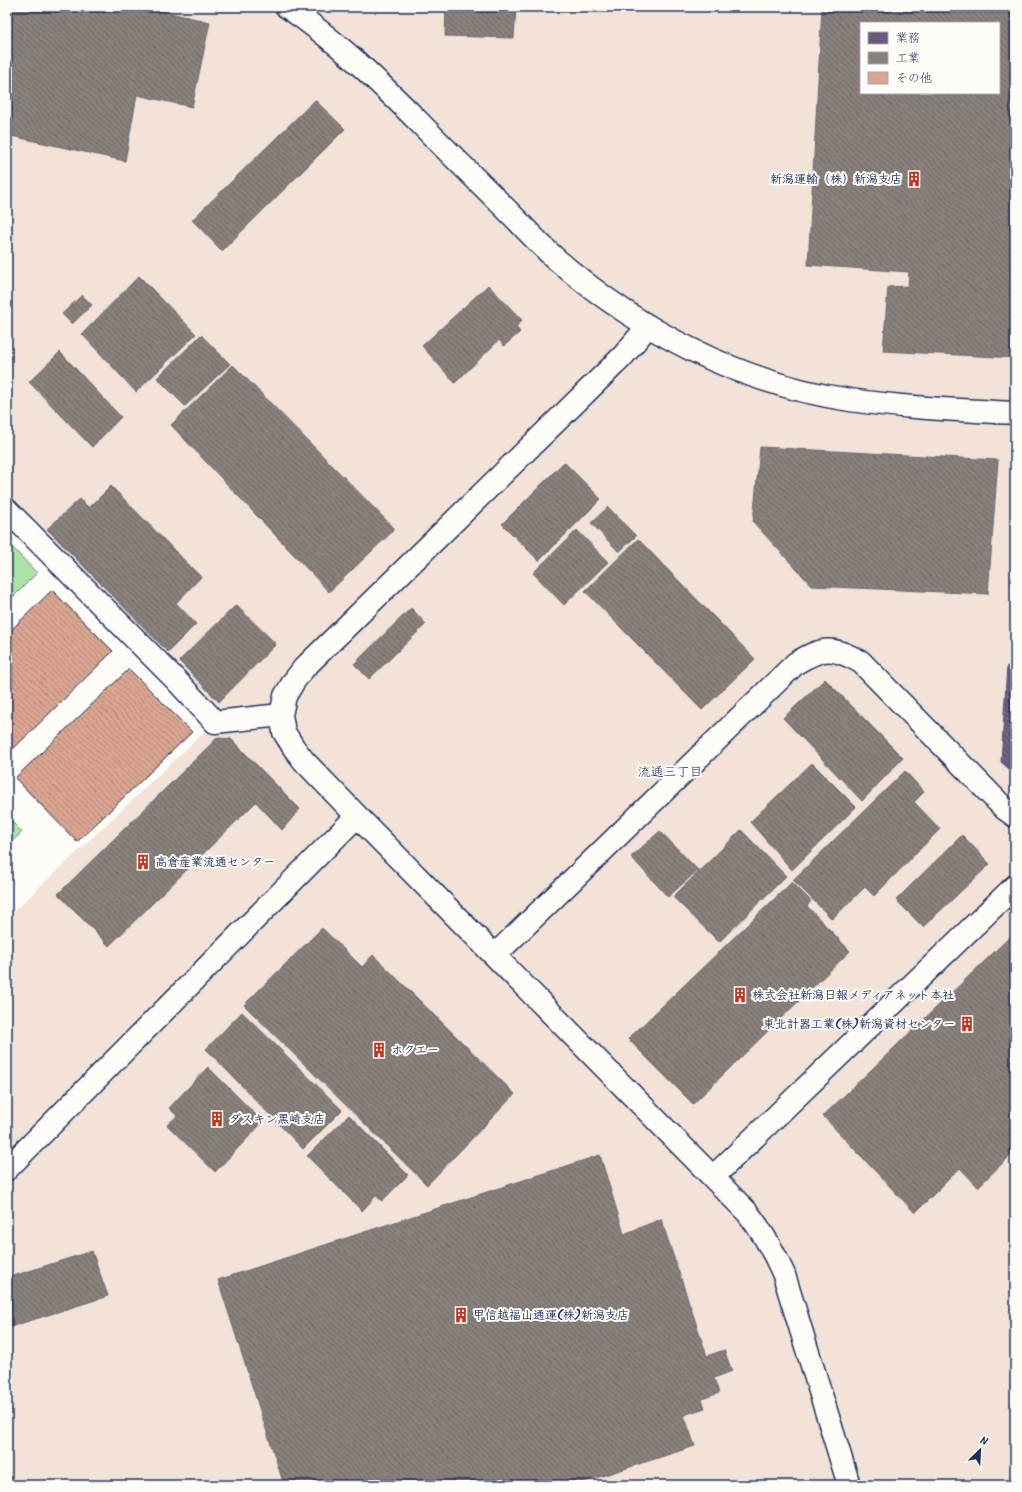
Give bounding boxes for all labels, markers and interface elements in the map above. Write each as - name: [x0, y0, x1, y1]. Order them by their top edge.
- legend: [860, 22, 1000, 94]
- text: 業務: [896, 29, 920, 48]
- text: 工業: [896, 49, 920, 68]
- text: その他: [896, 69, 932, 88]
- place label: 新潟運輸（株）新潟支店: [770, 170, 902, 189]
- building icon: 新潟運輸（株）新潟支店: [905, 170, 923, 188]
- district label: 流通三丁目: [637, 762, 703, 783]
- building icon: 高倉産業流通センター: [134, 853, 152, 871]
- place label: 高倉産業流通センター: [155, 853, 275, 872]
- building icon: 株式会社新潟日報メディアネット本社: [731, 986, 749, 1004]
- place label: 株式会社新潟日報メディアネット本社: [752, 986, 954, 1005]
- place label: 東北計器工業(株)新潟資材センター: [763, 1015, 955, 1034]
- building icon: 東北計器工業(株)新潟資材センター: [958, 1015, 976, 1033]
- building icon: ホクエー: [370, 1041, 388, 1059]
- place label: ホクエー: [391, 1041, 439, 1060]
- building icon: ダスキン黒崎支店: [208, 1110, 226, 1128]
- place label: ダスキン黒崎支店: [229, 1110, 325, 1129]
- building icon: 甲信越福山通運(株)新潟支店: [452, 1306, 470, 1324]
- place label: 甲信越福山通運(株)新潟支店: [473, 1306, 629, 1325]
- north arrow: [960, 1430, 1000, 1470]
- text: N: [977, 1432, 991, 1451]

